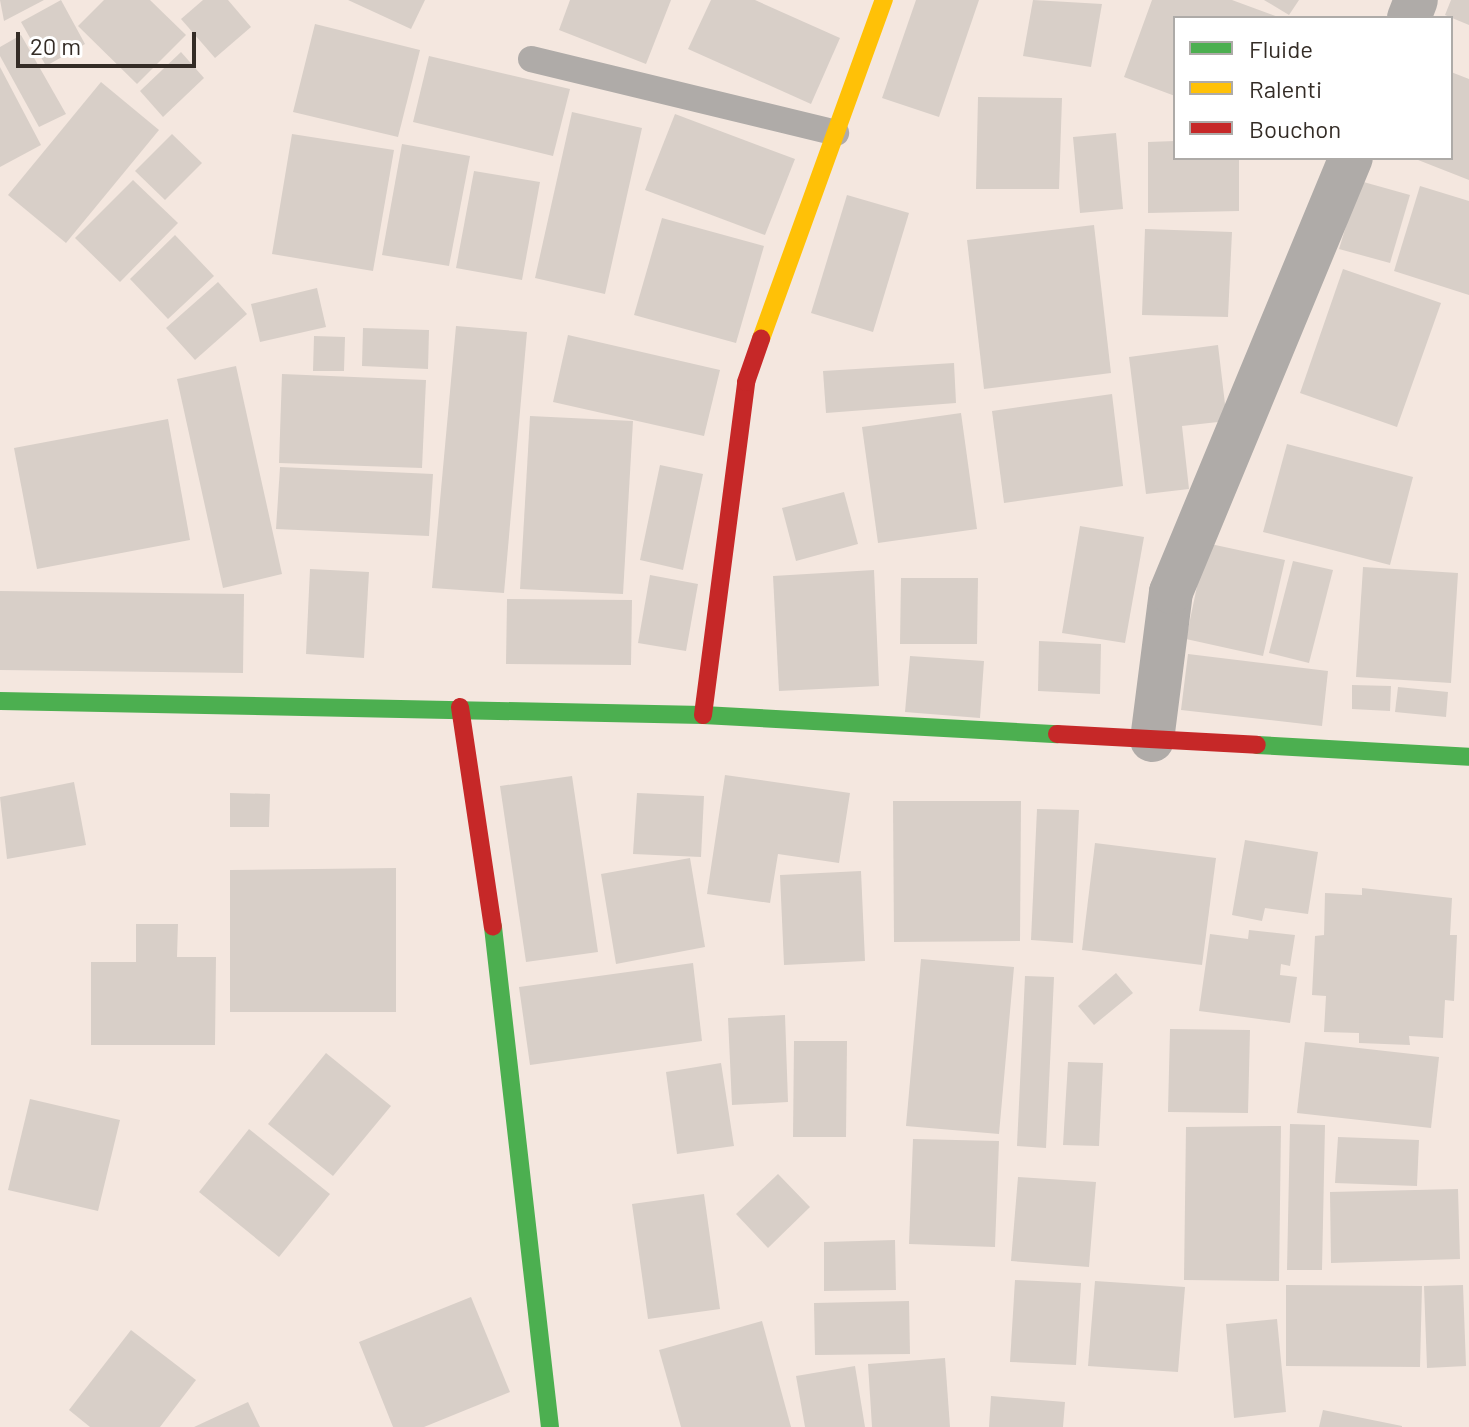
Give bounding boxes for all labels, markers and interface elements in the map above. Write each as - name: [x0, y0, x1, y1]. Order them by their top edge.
- scale bar: [20, 16, 200, 66]
- legend: [1173, 16, 1453, 160]
- text: 20 m: [30, 31, 81, 60]
- text: Fluide: [1249, 34, 1313, 63]
- text: Ralenti: [1249, 74, 1322, 103]
- text: Bouchon: [1249, 114, 1341, 143]

